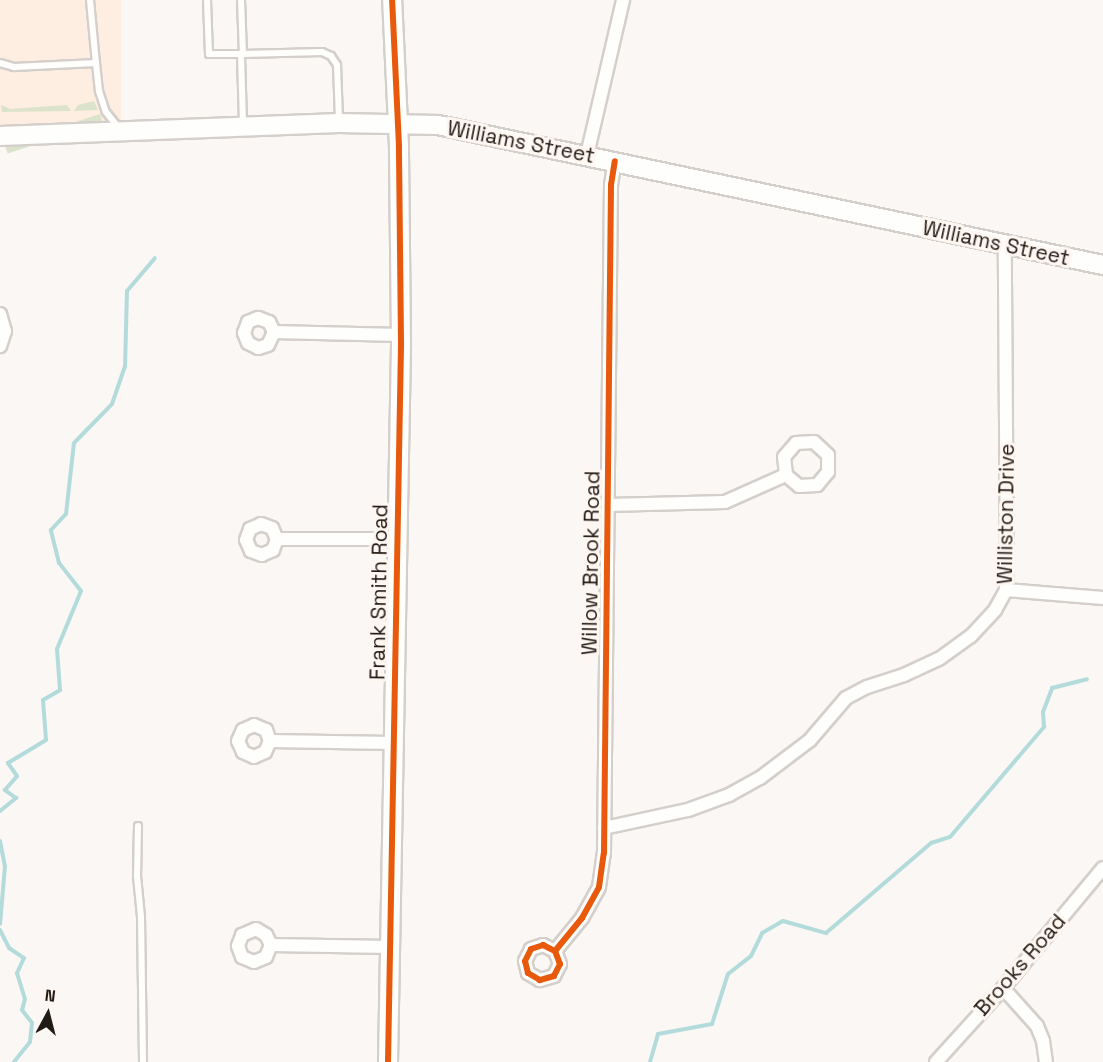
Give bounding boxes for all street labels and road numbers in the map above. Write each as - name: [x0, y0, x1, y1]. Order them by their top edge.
- street label: Williams Street: [445, 115, 597, 169]
- street label: Williams Street: [920, 215, 1072, 271]
- street label: Williston Drive: [992, 443, 1020, 585]
- street label: Willow Brook Road: [577, 471, 605, 655]
- street label: Frank Smith Road: [365, 504, 393, 680]
- street label: Brooks Road: [969, 909, 1071, 1021]

